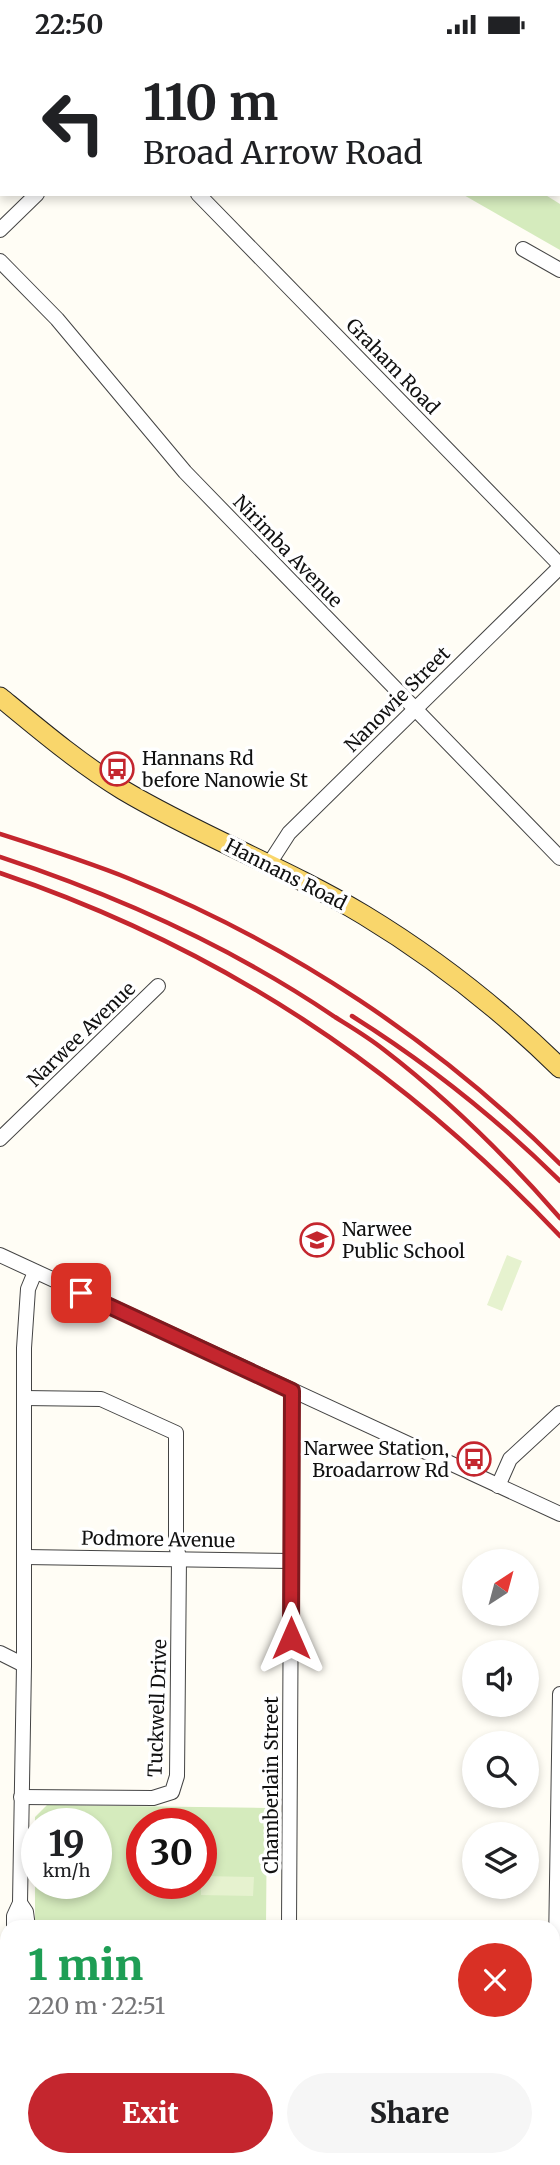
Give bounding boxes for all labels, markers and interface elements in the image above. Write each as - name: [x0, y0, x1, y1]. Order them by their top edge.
- text: 22:50: [35, 8, 103, 41]
- text: 110 m: [143, 72, 278, 133]
- icon: left: [28, 77, 119, 168]
- text: Broad Arrow Road: [143, 133, 423, 173]
- street label: Graham Road: [341, 313, 445, 419]
- street label: Nirimba Avenue: [228, 490, 348, 612]
- street label: Nanowie Street: [339, 641, 455, 757]
- place label: Hannans Rd before Nanowie St: [141, 746, 308, 792]
- bus stop icon: Hannans Rd before Nanowie St: [98, 750, 136, 788]
- street label: Hannans Road: [221, 833, 351, 915]
- street label: Narwee Avenue: [22, 976, 140, 1092]
- place label: Narwee Public School: [342, 1217, 465, 1263]
- school or university icon: Narwee Public School: [298, 1221, 336, 1259]
- pin: [51, 1263, 111, 1323]
- icon: arrive: [62, 1274, 100, 1312]
- place label: Narwee Station, Broadarrow Rd: [304, 1436, 449, 1482]
- bus stop icon: Narwee Station, Broadarrow Rd: [455, 1440, 493, 1478]
- street label: Podmore Avenue: [81, 1526, 235, 1552]
- north arrow: [462, 1549, 539, 1626]
- map controls: [462, 1549, 539, 1899]
- position arrow: [254, 1601, 328, 1675]
- street label: Tuckwell Drive: [143, 1639, 171, 1777]
- button: sound: [462, 1640, 539, 1717]
- street label: Chamberlain Street: [259, 1696, 283, 1874]
- button: search: [462, 1731, 539, 1808]
- speed limit sign: 30: [126, 1808, 217, 1899]
- text: 19: [48, 1822, 85, 1866]
- button: layers: [462, 1822, 539, 1899]
- text: km/h: [43, 1859, 90, 1882]
- text: 1 min: [28, 1939, 143, 1991]
- button: close: [458, 1943, 532, 2017]
- text: 220 m · 22:51: [28, 1991, 165, 2020]
- button: Exit: [28, 2073, 273, 2153]
- button: Share: [287, 2073, 532, 2153]

